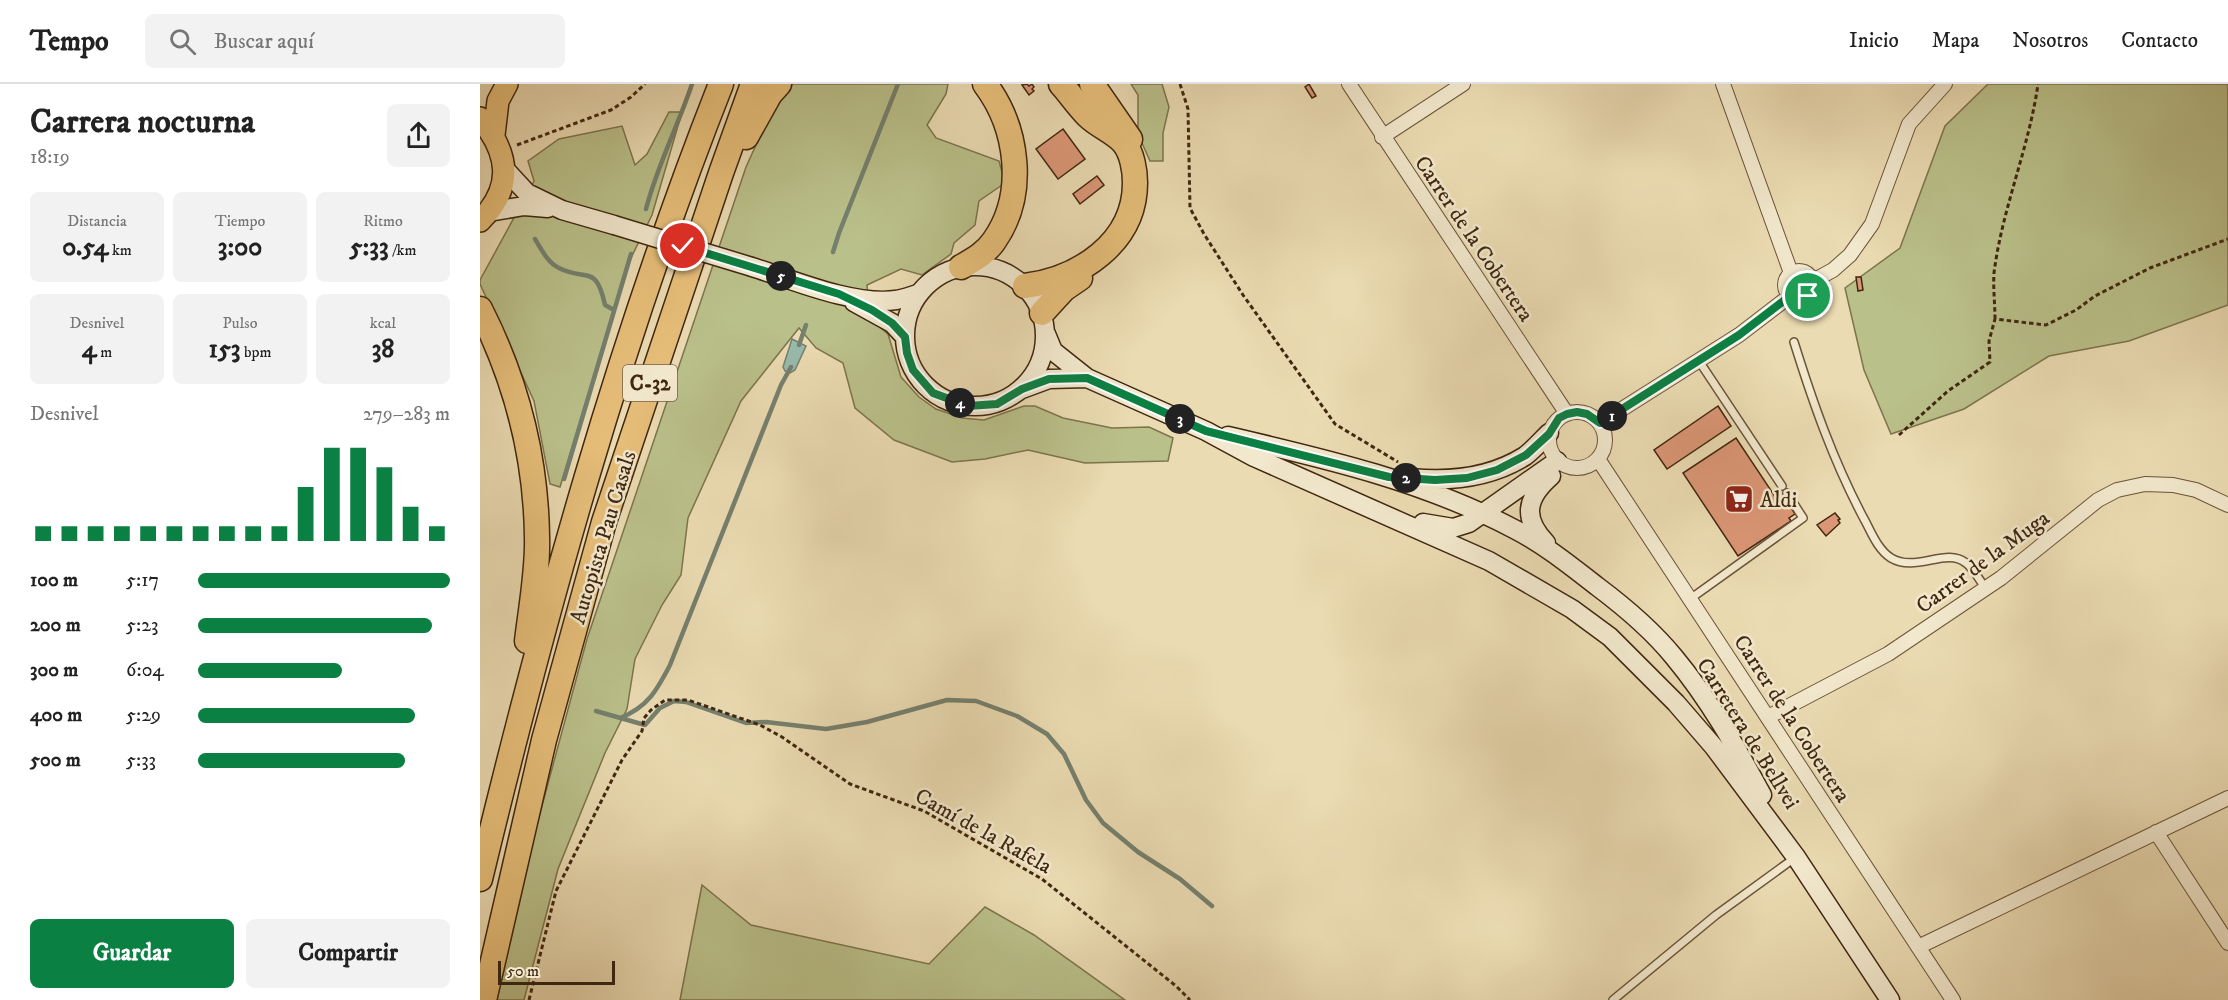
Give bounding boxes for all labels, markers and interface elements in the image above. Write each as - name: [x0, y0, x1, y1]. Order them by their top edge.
- search box: [145, 14, 565, 68]
- text: Tempo: [30, 24, 109, 59]
- icon: search: [166, 25, 199, 58]
- text: Buscar aquí: [214, 28, 314, 55]
- text: Inicio: [1849, 28, 1899, 54]
- text: Mapa: [1932, 28, 1979, 54]
- text: Nosotros: [2012, 28, 2088, 54]
- text: Contacto: [2121, 28, 2198, 54]
- text: Carrera nocturna: [30, 102, 255, 143]
- button: share: [387, 104, 450, 167]
- text: 18:19: [30, 145, 70, 170]
- street label: Carrer de la Cobertera: [1408, 151, 1540, 328]
- text: Distancia: [67, 211, 127, 231]
- text: Tiempo: [215, 211, 265, 231]
- text: Ritmo: [363, 211, 403, 231]
- pin: [657, 220, 708, 271]
- icon: check: [666, 229, 699, 262]
- text: 0.54: [62, 231, 108, 264]
- text: 3:00: [218, 231, 262, 264]
- text: 5:33: [350, 231, 389, 264]
- text: km: [108, 240, 132, 260]
- text: /km: [389, 240, 416, 260]
- pin: 5: [766, 261, 796, 291]
- text: 5: [777, 266, 785, 286]
- pin: [1782, 270, 1833, 321]
- icon: arrive: [1791, 279, 1824, 312]
- text: Desnivel: [70, 313, 124, 333]
- text: Pulso: [223, 313, 257, 333]
- text: kcal: [370, 313, 396, 333]
- text: 4: [82, 333, 97, 366]
- text: 153: [209, 333, 241, 366]
- text: 38: [372, 333, 394, 366]
- text: m: [97, 342, 112, 362]
- text: bpm: [241, 342, 272, 362]
- road number: C-32: [623, 365, 677, 401]
- pin: 4: [945, 388, 975, 418]
- text: 4: [955, 393, 965, 413]
- pin: 1: [1597, 401, 1627, 431]
- text: Desnivel: [30, 402, 99, 427]
- text: 279–283 m: [363, 402, 450, 427]
- pin: 3: [1165, 404, 1195, 434]
- text: 1: [1609, 406, 1615, 426]
- text: 3: [1177, 409, 1183, 429]
- street label: Autopista Pau Casals: [564, 448, 643, 627]
- pin: 2: [1391, 463, 1421, 493]
- text: 2: [1402, 468, 1410, 488]
- supermarket icon: Aldi: [1723, 483, 1755, 515]
- place label: Aldi: [1760, 487, 1797, 514]
- street label: Carrer de la Muga: [1911, 504, 2055, 620]
- text: 100 m: [30, 568, 78, 593]
- text: 5:17: [126, 568, 159, 593]
- text: 200 m: [30, 613, 81, 638]
- text: 5:23: [126, 613, 158, 638]
- street label: Carrer de la Cobertera: [1727, 630, 1856, 808]
- street label: Carretera de Bellvei: [1690, 653, 1805, 814]
- text: 300 m: [30, 658, 78, 683]
- text: 6:04: [126, 658, 164, 683]
- text: 400 m: [30, 703, 82, 728]
- text: 5:29: [126, 703, 161, 728]
- text: 500 m: [30, 748, 81, 773]
- text: 5:33: [126, 748, 156, 773]
- street label: Camí de la Rafela: [910, 783, 1057, 880]
- button: Guardar: [30, 919, 234, 988]
- button: Compartir: [246, 919, 450, 988]
- scale bar: [498, 958, 615, 986]
- text: 50 m: [507, 961, 539, 981]

